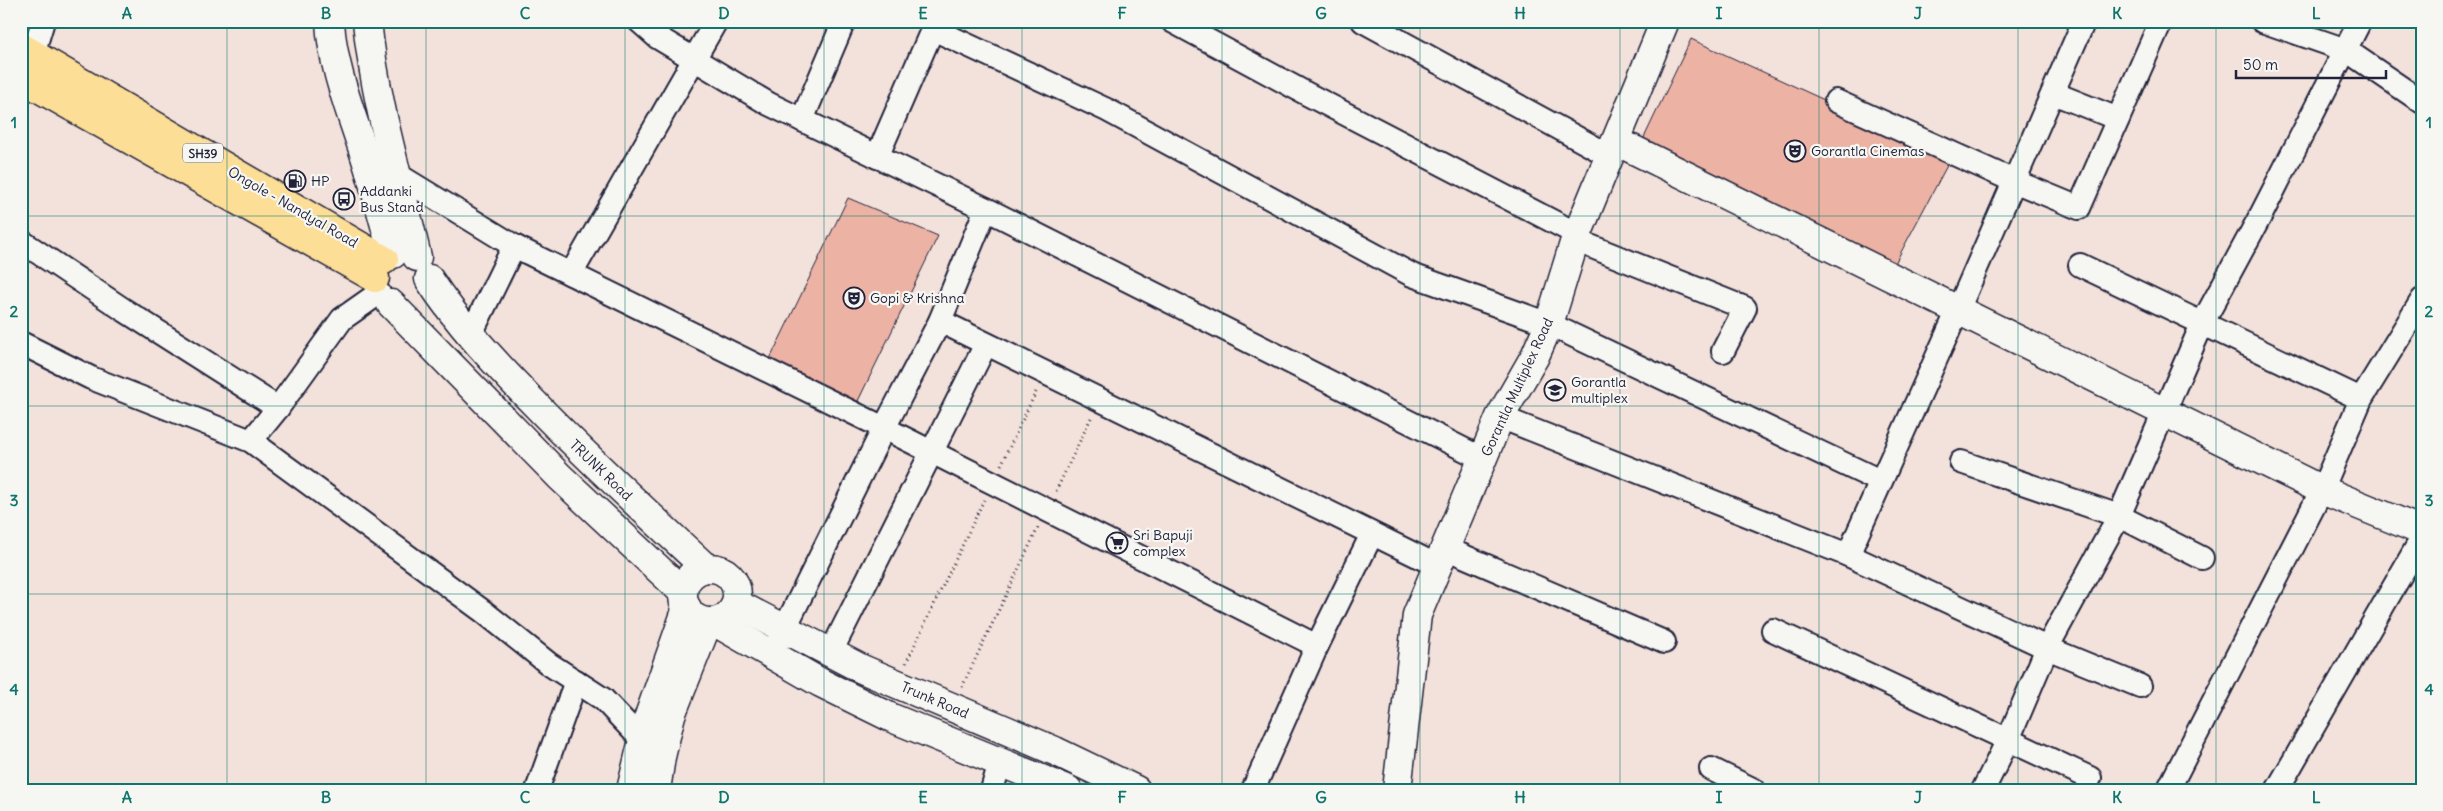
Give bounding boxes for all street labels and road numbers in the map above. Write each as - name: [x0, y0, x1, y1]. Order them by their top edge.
- road number: SH39: [183, 144, 223, 162]
- street label: Ongole - Nandyal Road: [225, 162, 361, 252]
- street label: Gorantla Multiplex Road: [1477, 315, 1557, 459]
- street label: TRUNK Road: [566, 436, 636, 504]
- street label: Trunk Road: [898, 678, 972, 722]

